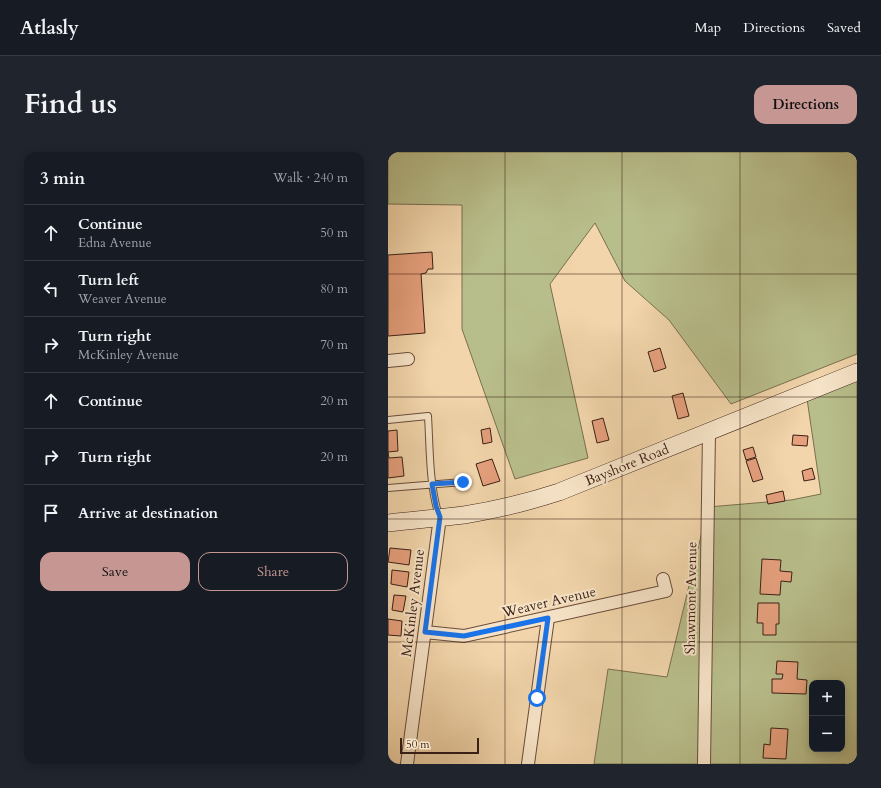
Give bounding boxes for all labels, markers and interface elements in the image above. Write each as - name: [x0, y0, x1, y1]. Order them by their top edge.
- text: Atlasly: [20, 15, 79, 41]
- text: Map: [695, 18, 721, 37]
- text: Directions: [743, 18, 805, 37]
- text: Saved: [827, 18, 861, 37]
- text: Find us: [24, 85, 117, 123]
- button: Directions: [754, 85, 857, 124]
- text: 3 min: [40, 167, 85, 190]
- text: Walk · 240 m: [273, 169, 348, 187]
- text: Continue: [78, 214, 143, 234]
- icon: ahead: [40, 222, 62, 244]
- text: 50 m: [320, 224, 348, 242]
- text: Edna Avenue: [78, 234, 152, 252]
- text: Turn left: [78, 270, 139, 290]
- icon: left: [40, 278, 62, 300]
- text: 80 m: [320, 280, 348, 298]
- text: Weaver Avenue: [78, 290, 167, 308]
- text: Turn right: [78, 326, 151, 346]
- icon: right: [40, 334, 62, 356]
- text: 70 m: [320, 336, 348, 354]
- text: McKinley Avenue: [78, 346, 179, 364]
- icon: ahead: [40, 390, 62, 412]
- text: Continue: [78, 391, 143, 411]
- text: 20 m: [320, 392, 348, 410]
- street label: Bayshore Road: [582, 439, 672, 490]
- icon: right: [40, 446, 62, 468]
- text: Turn right: [78, 447, 151, 467]
- text: 20 m: [320, 448, 348, 466]
- route end: [454, 473, 472, 491]
- icon: arrive: [40, 502, 62, 524]
- text: Arrive at destination: [78, 503, 218, 523]
- street label: Shawmont Avenue: [681, 541, 701, 655]
- street label: McKinley Avenue: [397, 548, 429, 658]
- button: Save: [40, 552, 190, 591]
- button: Share: [198, 552, 348, 591]
- street label: Weaver Avenue: [499, 582, 598, 622]
- map controls: [809, 680, 845, 752]
- button: +: [809, 680, 845, 716]
- route start: [528, 689, 546, 707]
- button: −: [809, 716, 845, 752]
- scale bar: [400, 736, 479, 755]
- text: 50 m: [406, 737, 430, 752]

